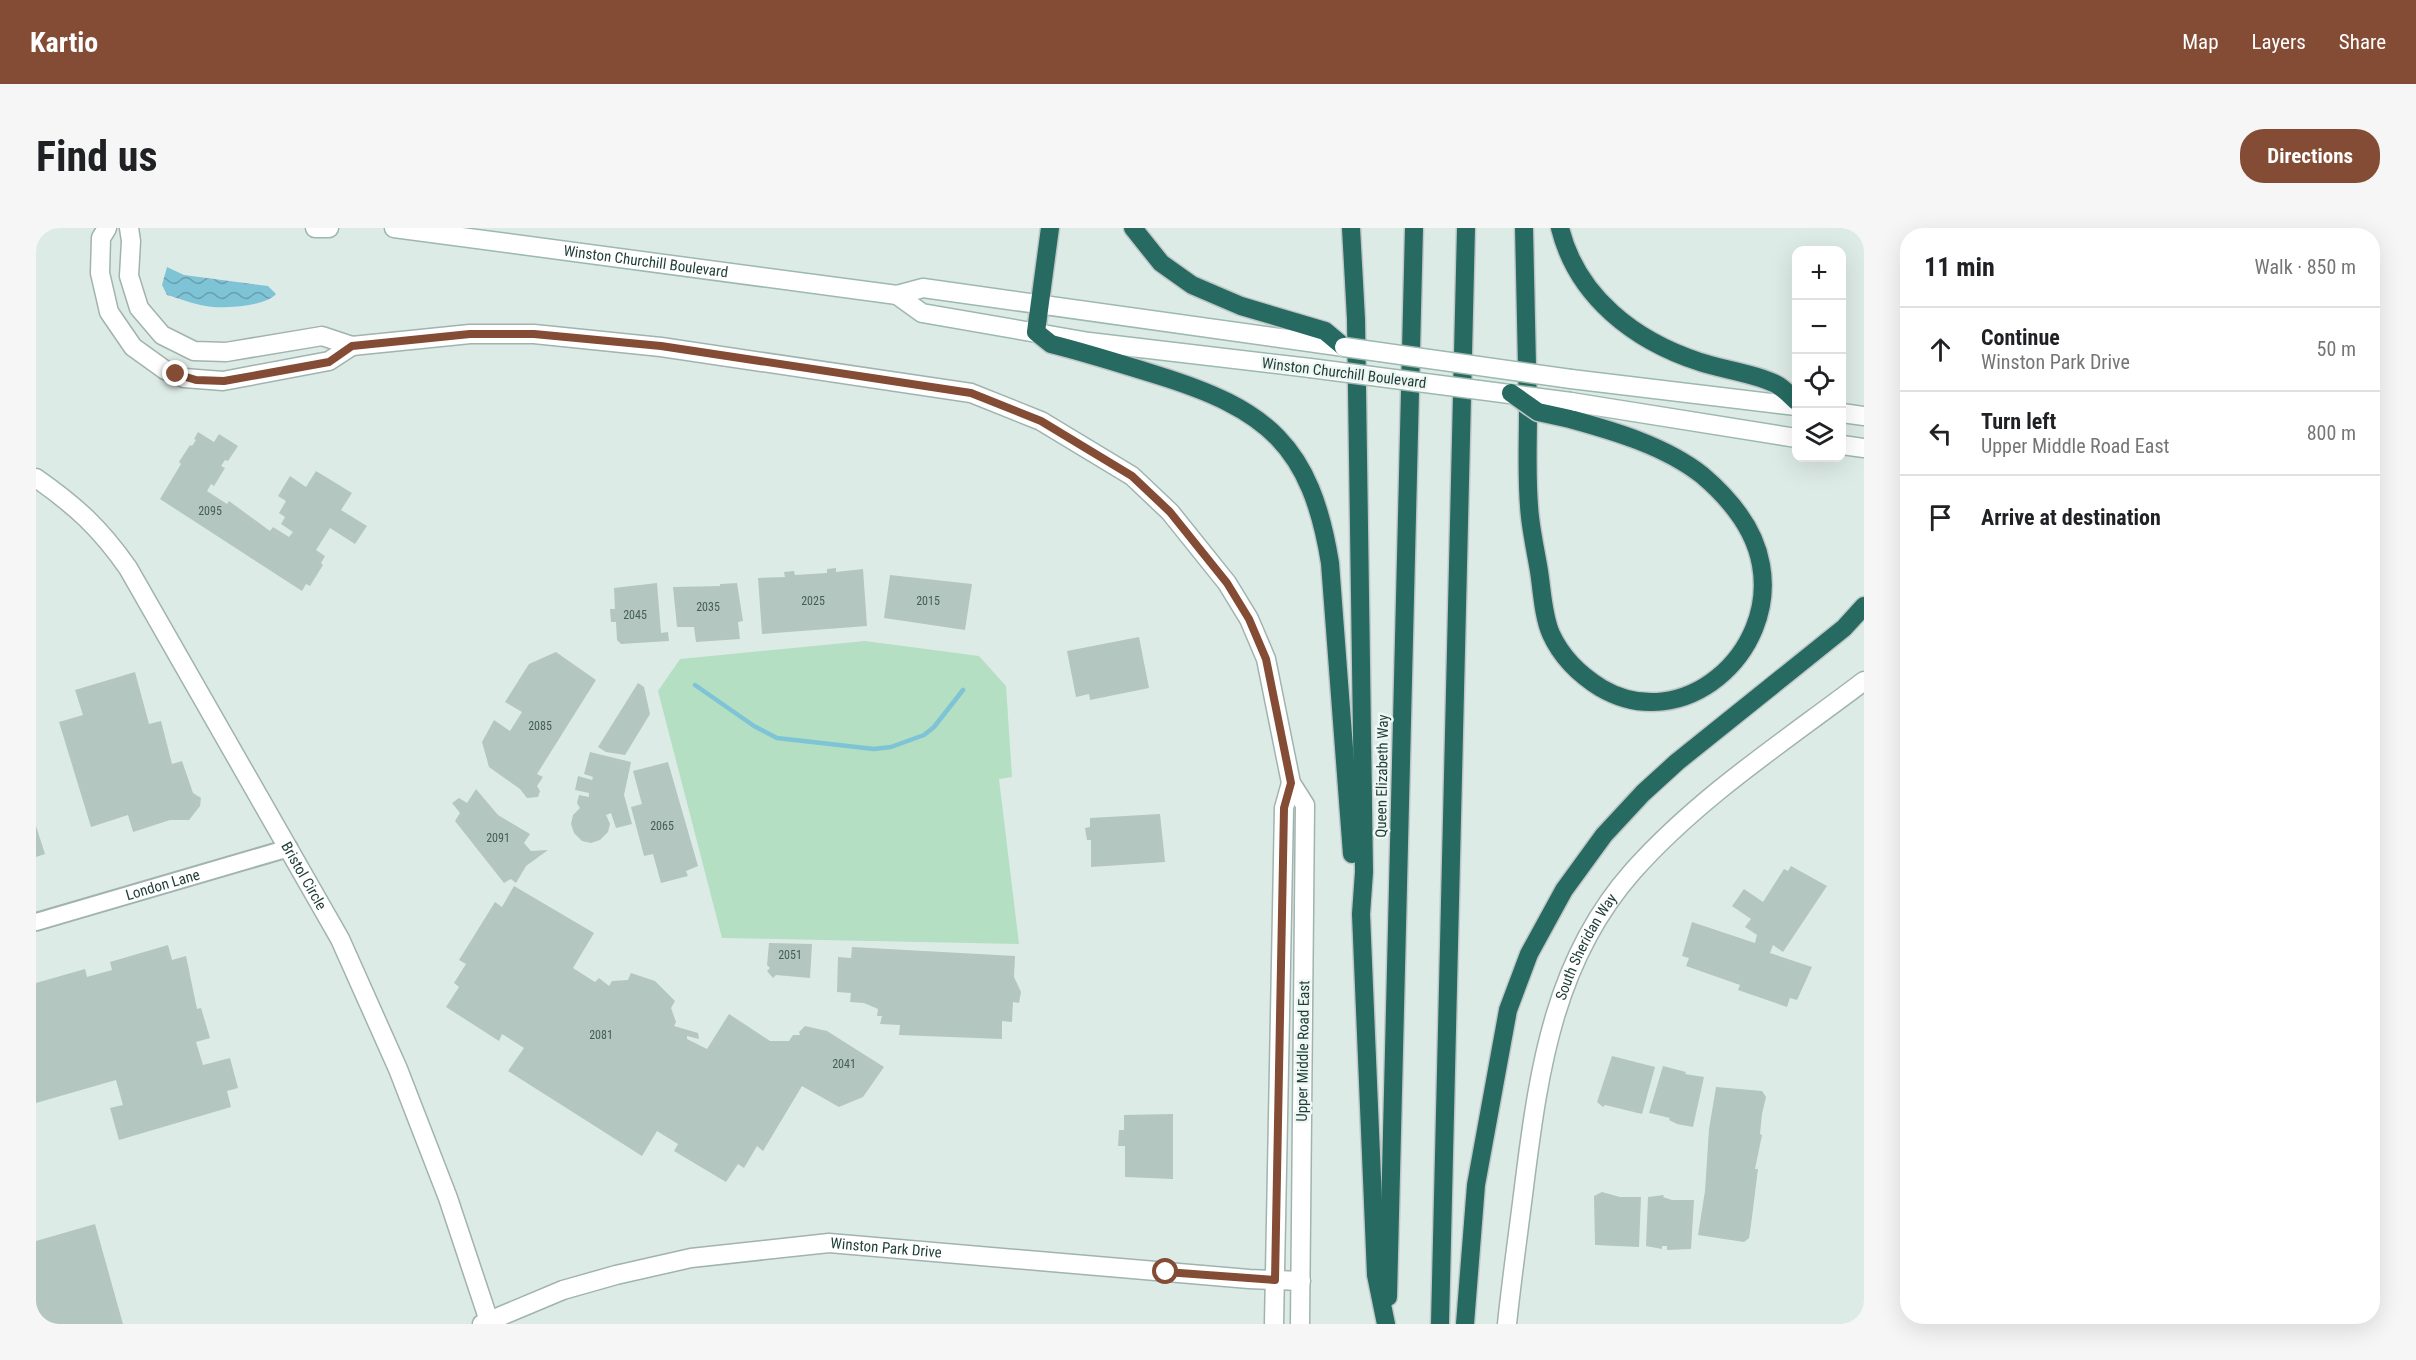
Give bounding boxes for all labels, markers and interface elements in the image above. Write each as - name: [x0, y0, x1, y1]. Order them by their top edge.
- text: Kartio: [30, 26, 98, 59]
- text: Map: [2182, 30, 2219, 54]
- text: Layers: [2252, 30, 2306, 54]
- text: Share: [2339, 30, 2386, 54]
- button: Directions: [2240, 129, 2380, 183]
- text: Find us: [36, 132, 157, 181]
- street label: Winston Churchill Boulevard: [562, 242, 729, 281]
- map controls: [1792, 246, 1846, 462]
- button: +: [1792, 246, 1846, 300]
- text: 11 min: [1924, 252, 1995, 282]
- text: Walk · 850 m: [2255, 255, 2356, 279]
- button: −: [1792, 300, 1846, 354]
- text: Continue: [1981, 325, 2060, 350]
- icon: ahead: [1924, 333, 1957, 366]
- text: 50 m: [2317, 337, 2356, 361]
- text: Winston Park Drive: [1981, 350, 2130, 374]
- street label: Winston Churchill Boulevard: [1261, 354, 1427, 392]
- button: locate: [1792, 354, 1846, 408]
- route end: [162, 360, 188, 386]
- button: layers: [1792, 408, 1846, 462]
- text: Turn left: [1981, 409, 2056, 434]
- icon: left: [1924, 417, 1957, 450]
- text: 800 m: [2307, 421, 2356, 445]
- text: Upper Middle Road East: [1981, 434, 2169, 458]
- icon: arrive: [1924, 501, 1957, 534]
- house number: 2095: [198, 504, 222, 518]
- text: Arrive at destination: [1981, 505, 2161, 530]
- house number: 2025: [801, 594, 825, 608]
- house number: 2015: [916, 594, 940, 608]
- house number: 2035: [696, 600, 720, 614]
- house number: 2045: [623, 608, 647, 622]
- street label: Queen Elizabeth Way: [1372, 714, 1392, 838]
- house number: 2085: [528, 719, 552, 733]
- house number: 2065: [650, 819, 674, 833]
- house number: 2091: [486, 831, 510, 845]
- street label: Bristol Circle: [277, 838, 330, 913]
- street label: London Lane: [124, 866, 202, 904]
- street label: South Sheridan Way: [1552, 890, 1621, 1003]
- house number: 2051: [778, 948, 802, 962]
- street label: Upper Middle Road East: [1293, 980, 1313, 1122]
- house number: 2081: [589, 1028, 613, 1042]
- house number: 2041: [832, 1057, 856, 1071]
- street label: Winston Park Drive: [830, 1234, 943, 1262]
- route start: [1152, 1258, 1178, 1284]

